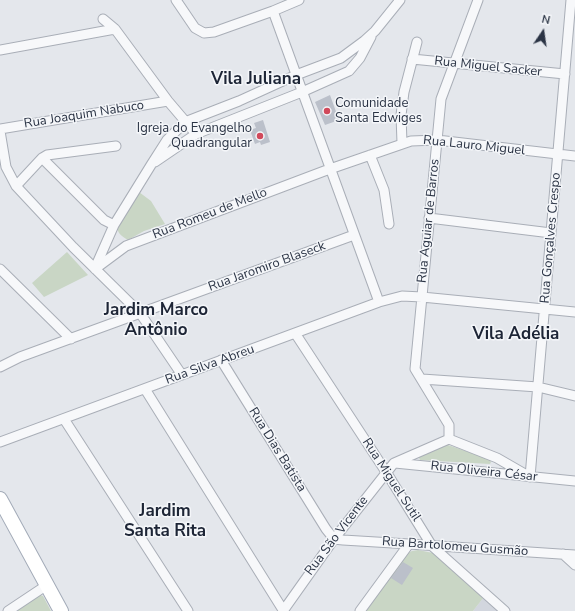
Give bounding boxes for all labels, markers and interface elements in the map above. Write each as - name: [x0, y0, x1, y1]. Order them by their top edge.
- north arrow: [523, 12, 563, 52]
- text: N: [540, 12, 552, 28]
- street label: Rua Miguel Sacker: [433, 54, 543, 80]
- district label: Vila Juliana: [211, 70, 301, 90]
- place label: Comunidade Santa Edwiges: [335, 96, 422, 127]
- street label: Rua Joaquim Nabuco: [23, 98, 145, 132]
- marker: Comunidade Santa Edwiges: [322, 106, 332, 116]
- place label: Igreja do Evangelho Quadrangular: [137, 121, 252, 152]
- marker: Igreja do Evangelho Quadrangular: [255, 131, 265, 141]
- street label: Rua Lauro Miguel: [422, 133, 526, 159]
- street label: Rua Aguiar de Barros: [415, 158, 443, 284]
- street label: Rua Gonçalves Crespo: [538, 172, 564, 304]
- street label: Rua Romeu de Mello: [151, 185, 269, 243]
- street label: Rua Jaromiro Blaseck: [206, 239, 328, 295]
- district label: Jardim Marco Antônio: [104, 301, 208, 341]
- district label: Vila Adélia: [473, 325, 559, 345]
- street label: Rua Silva Abreu: [163, 342, 257, 388]
- street label: Rua Dias Batista: [245, 405, 309, 495]
- street label: Rua Miguel Sutil: [358, 435, 424, 525]
- street label: Rua Oliveira César: [430, 459, 538, 485]
- street label: Rua São Vicente: [302, 493, 372, 579]
- district label: Jardim Santa Rita: [124, 502, 206, 542]
- street label: Rua Bartolomeu Gusmão: [381, 534, 529, 560]

